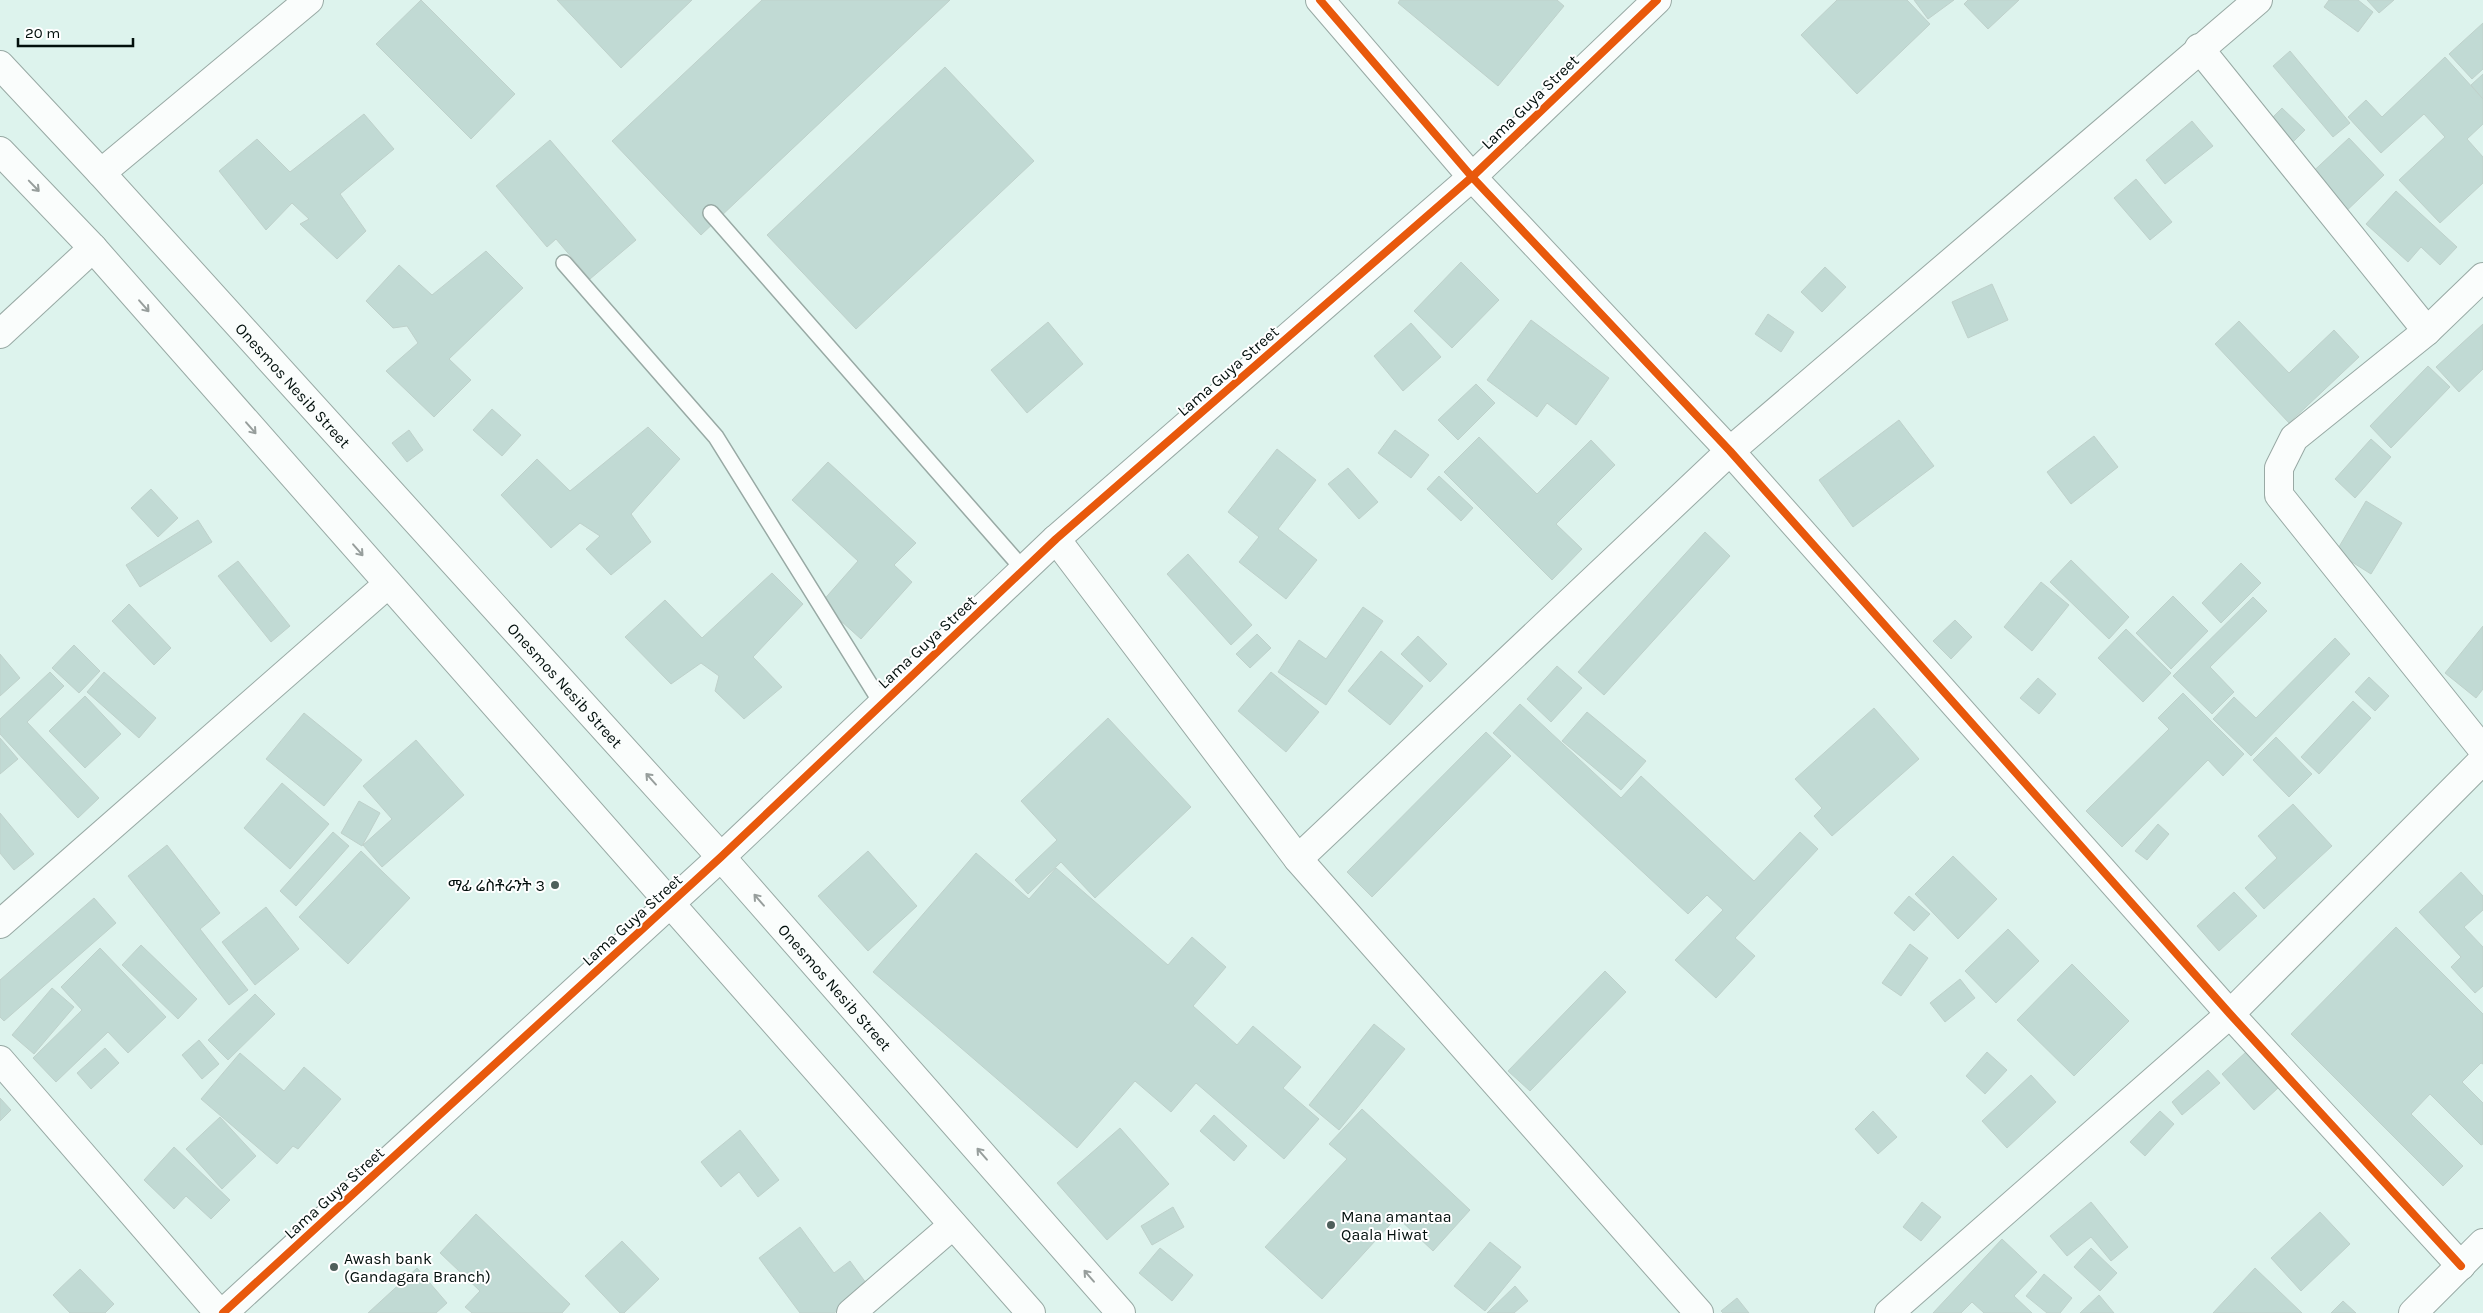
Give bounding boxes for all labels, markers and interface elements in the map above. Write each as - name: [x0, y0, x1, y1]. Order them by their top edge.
- scale bar: [18, 15, 132, 47]
- text: 20 m: [25, 24, 60, 42]
- street label: Lama Guya Street: [1477, 51, 1583, 153]
- one-way arrow: [28, 180, 40, 193]
- one-way arrow: [138, 299, 149, 312]
- street label: Onesmos Nesib Street: [232, 319, 355, 451]
- street label: Lama Guya Street: [1174, 322, 1282, 420]
- one-way arrow: [245, 421, 257, 434]
- one-way arrow: [353, 543, 364, 556]
- street label: Lama Guya Street: [874, 591, 980, 693]
- street label: Onesmos Nesib Street: [504, 619, 627, 752]
- one-way arrow: [645, 773, 657, 786]
- street label: Lama Guya Street: [578, 870, 686, 970]
- place label: ማፊ ሬስቶራንት 3: [448, 876, 545, 895]
- marker: ማፊ ሬስቶራንት 3: [549, 879, 561, 891]
- one-way arrow: [754, 894, 765, 907]
- street label: Onesmos Nesib Street: [774, 920, 896, 1054]
- street label: Lama Guya Street: [280, 1143, 388, 1243]
- one-way arrow: [976, 1148, 987, 1161]
- place label: Mana amantaa Qaala Hiwat: [1341, 1207, 1452, 1244]
- marker: Mana amantaa Qaala Hiwat: [1325, 1219, 1337, 1231]
- place label: Awash bank (Gandagara Branch): [344, 1249, 491, 1286]
- marker: Awash bank (Gandagara Branch): [328, 1261, 340, 1273]
- one-way arrow: [1083, 1270, 1094, 1283]

